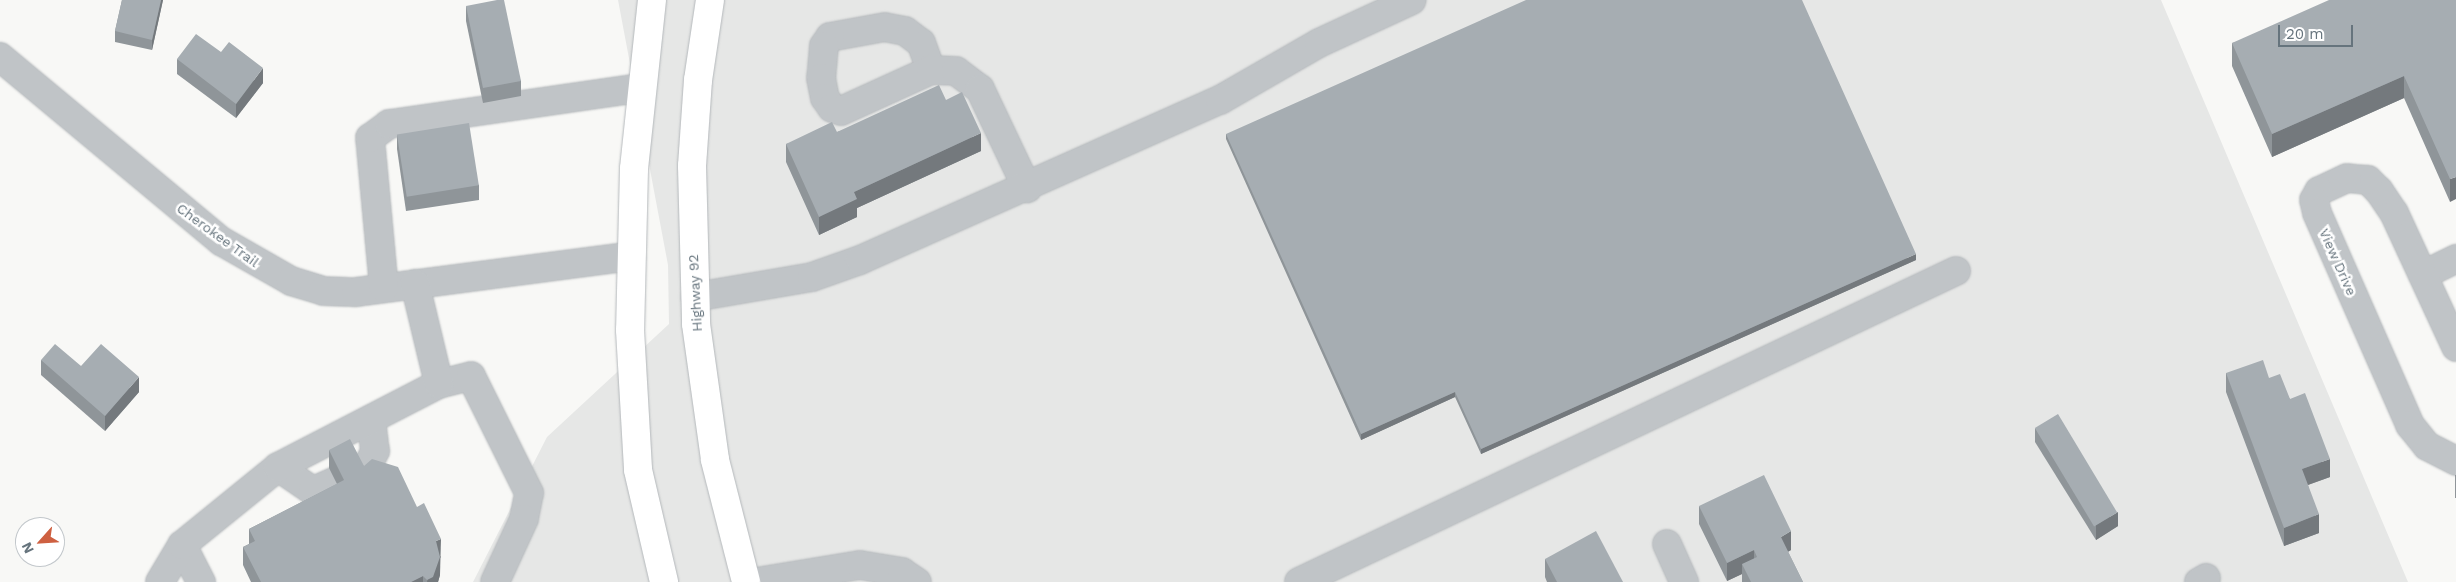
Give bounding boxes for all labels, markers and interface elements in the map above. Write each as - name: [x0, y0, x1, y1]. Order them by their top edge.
- scale bar: [2281, 15, 2356, 47]
- text: 20 m: [2286, 25, 2324, 43]
- street label: Cherokee Trail: [174, 199, 262, 271]
- street label: View Drive: [2316, 226, 2360, 298]
- street label: Highway 92: [685, 254, 705, 332]
- north arrow: [15, 517, 65, 567]
- text: N: [18, 540, 37, 556]

